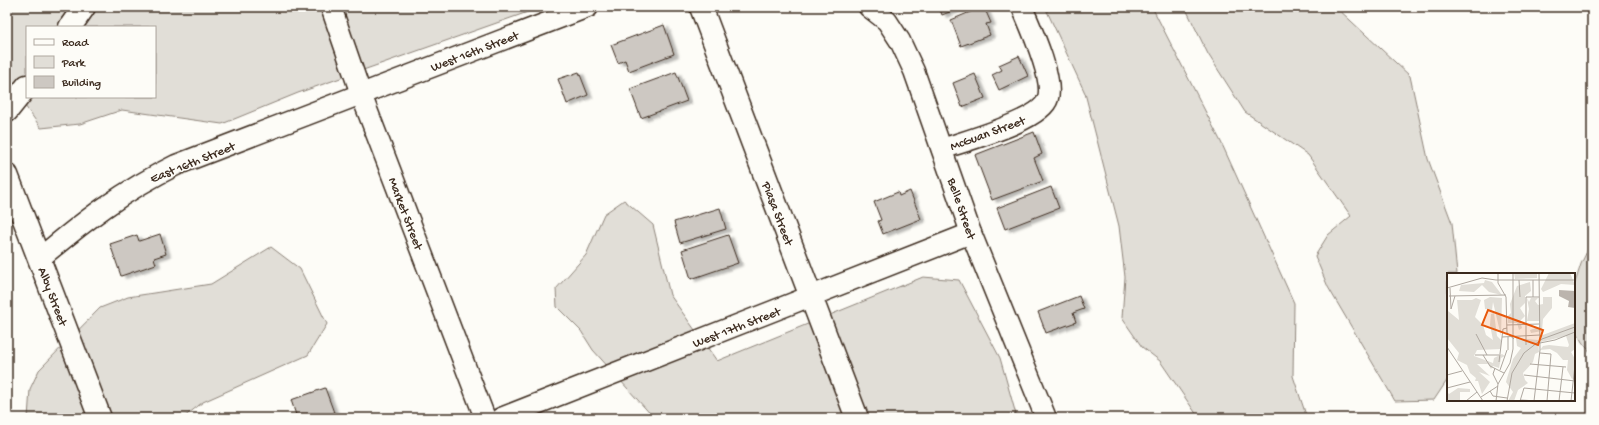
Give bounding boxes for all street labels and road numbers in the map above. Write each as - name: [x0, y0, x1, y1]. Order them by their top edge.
- street label: West 16th Street: [429, 28, 522, 76]
- street label: McGuan Street: [948, 113, 1029, 155]
- street label: East 16th Street: [148, 139, 239, 187]
- street label: Belle Street: [943, 175, 979, 243]
- street label: Market Street: [384, 176, 426, 254]
- street label: Piasa Street: [757, 179, 796, 249]
- street label: Alby Street: [34, 265, 70, 330]
- street label: West 17th Street: [691, 304, 785, 352]

